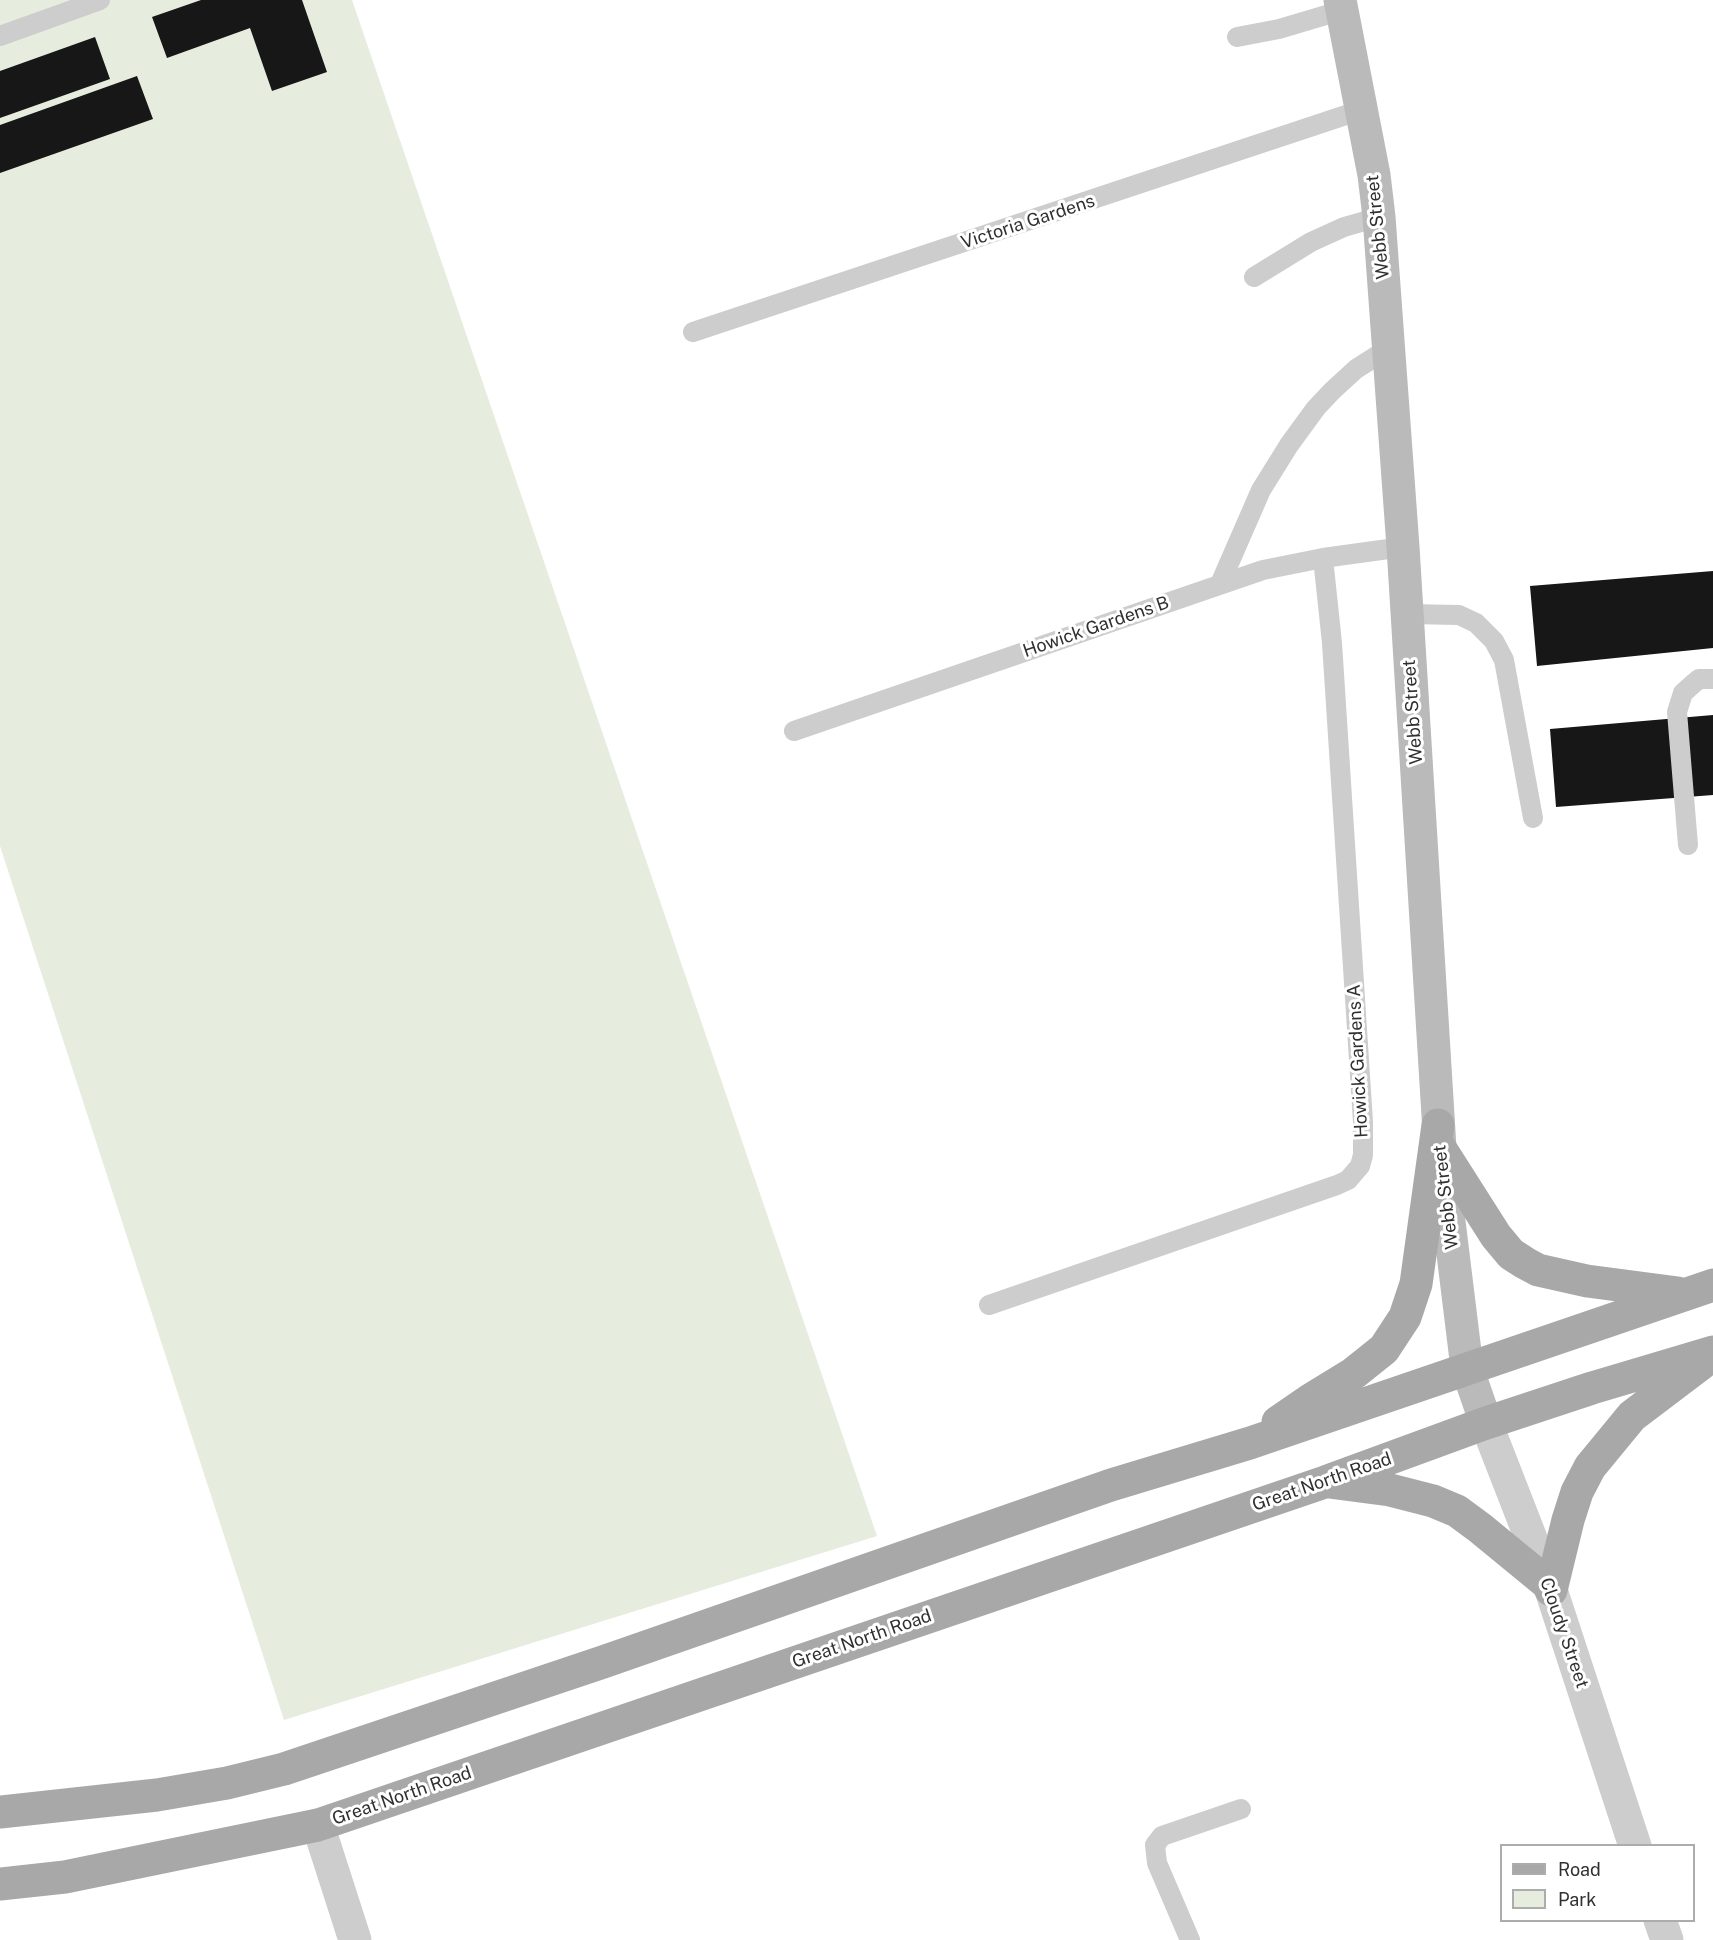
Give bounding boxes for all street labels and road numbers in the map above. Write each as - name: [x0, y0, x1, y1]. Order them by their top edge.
- street label: Webb Street: [1362, 174, 1394, 280]
- street label: Victoria Gardens: [959, 190, 1097, 254]
- street label: Howick Gardens B: [1020, 592, 1172, 662]
- street label: Webb Street: [1399, 659, 1427, 765]
- street label: Howick Gardens A: [1343, 984, 1373, 1138]
- street label: Webb Street: [1429, 1144, 1463, 1250]
- street label: Great North Road: [1250, 1448, 1394, 1516]
- street label: Cloudy Street: [1535, 1575, 1593, 1691]
- street label: Great North Road: [790, 1605, 934, 1673]
- street label: Great North Road: [330, 1762, 474, 1830]

